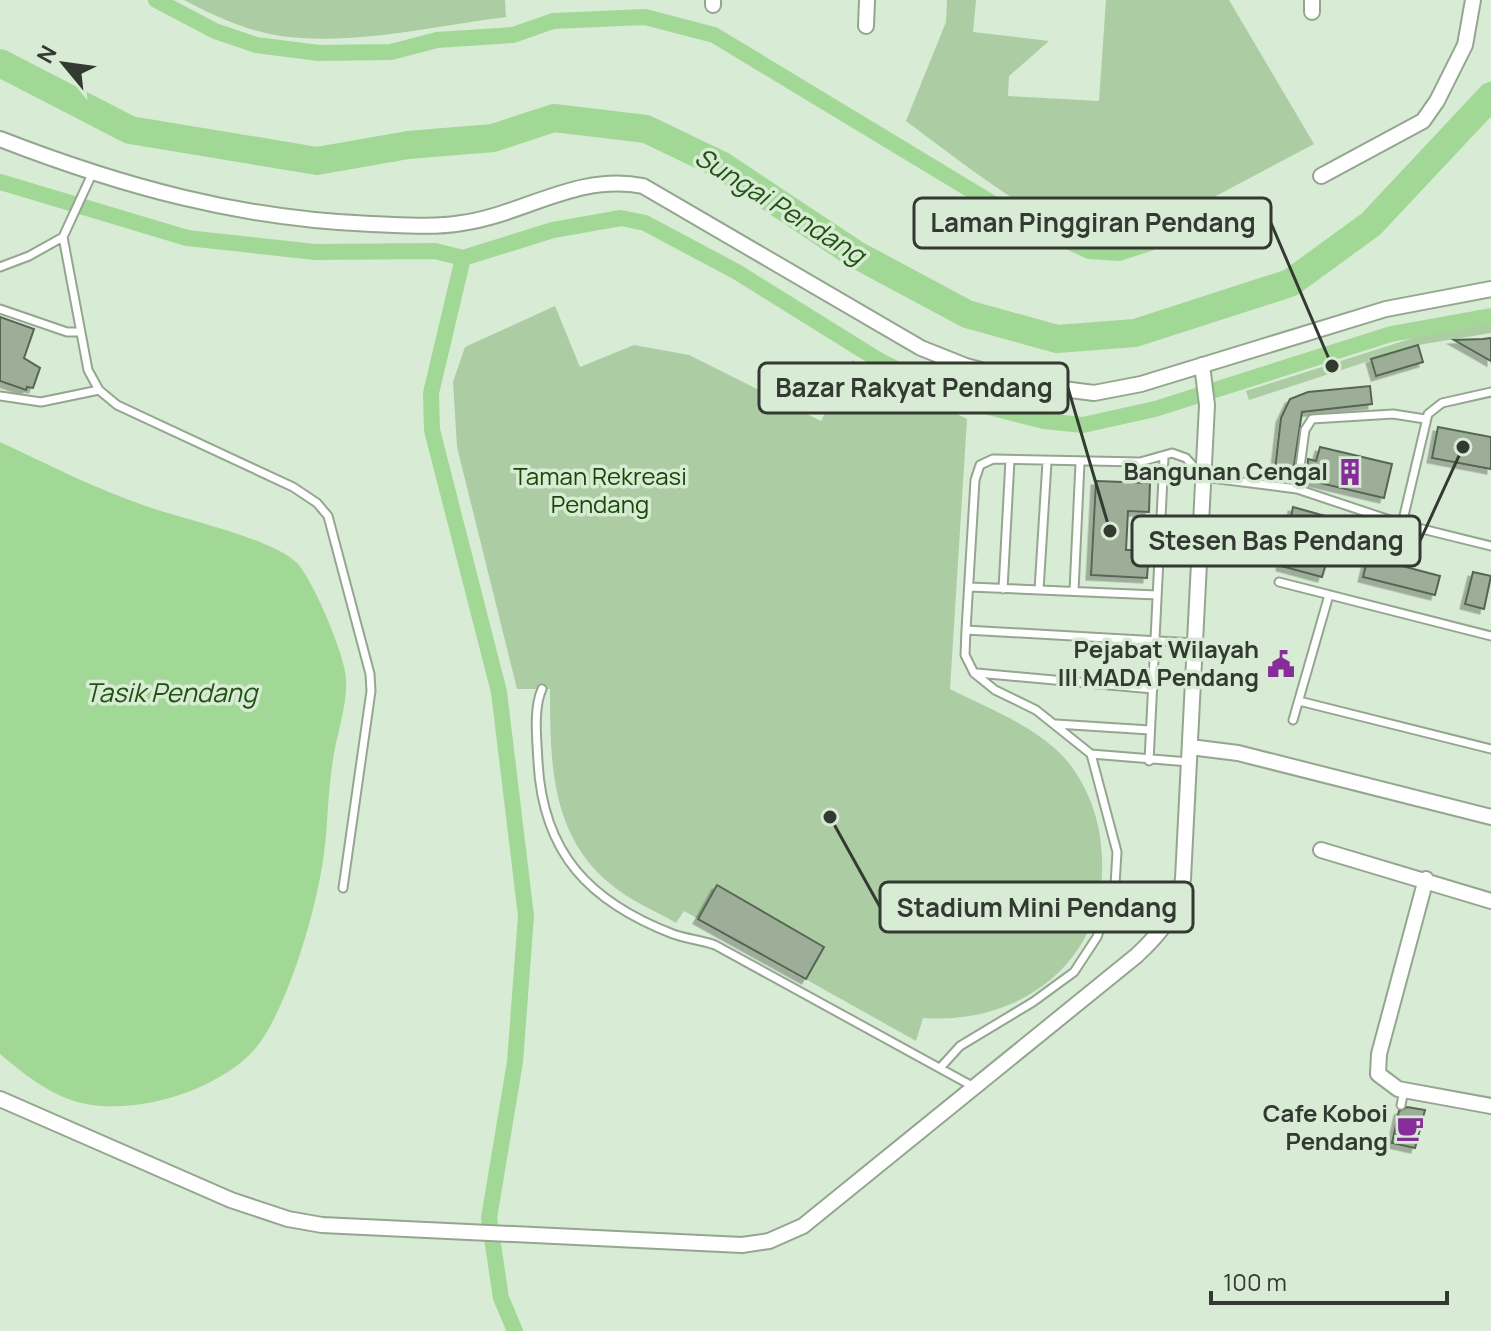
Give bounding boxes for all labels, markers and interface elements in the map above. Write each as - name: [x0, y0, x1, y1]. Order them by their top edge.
- north arrow: [24, 24, 104, 104]
- text: N: [30, 40, 63, 68]
- water label: Sungai Pendang: [689, 138, 875, 273]
- callout: Laman Pinggiran Pendang: [914, 198, 1271, 248]
- text: Laman Pinggiran Pendang: [930, 204, 1256, 240]
- callout: Bazar Rakyat Pendang: [759, 363, 1068, 413]
- text: Bazar Rakyat Pendang: [775, 369, 1053, 405]
- place label: Bangunan Cengal: [1123, 454, 1328, 487]
- building icon: Bangunan Cengal: [1335, 457, 1365, 487]
- park label: Taman Rekreasi Pendang: [513, 459, 687, 520]
- callout: Stesen Bas Pendang: [1132, 516, 1420, 566]
- text: Stesen Bas Pendang: [1148, 522, 1404, 558]
- place label: Pejabat Wilayah III MADA Pendang: [1058, 632, 1259, 693]
- public building icon: Pejabat Wilayah III MADA Pendang: [1266, 649, 1296, 679]
- water label: Tasik Pendang: [85, 674, 260, 710]
- callout: Stadium Mini Pendang: [880, 882, 1193, 932]
- text: Stadium Mini Pendang: [897, 889, 1177, 925]
- place label: Cafe Koboi Pendang: [1263, 1096, 1388, 1157]
- cafe icon: Cafe Koboi Pendang: [1395, 1113, 1425, 1143]
- scale bar: [1211, 1255, 1447, 1305]
- text: 100 m: [1223, 1265, 1287, 1298]

